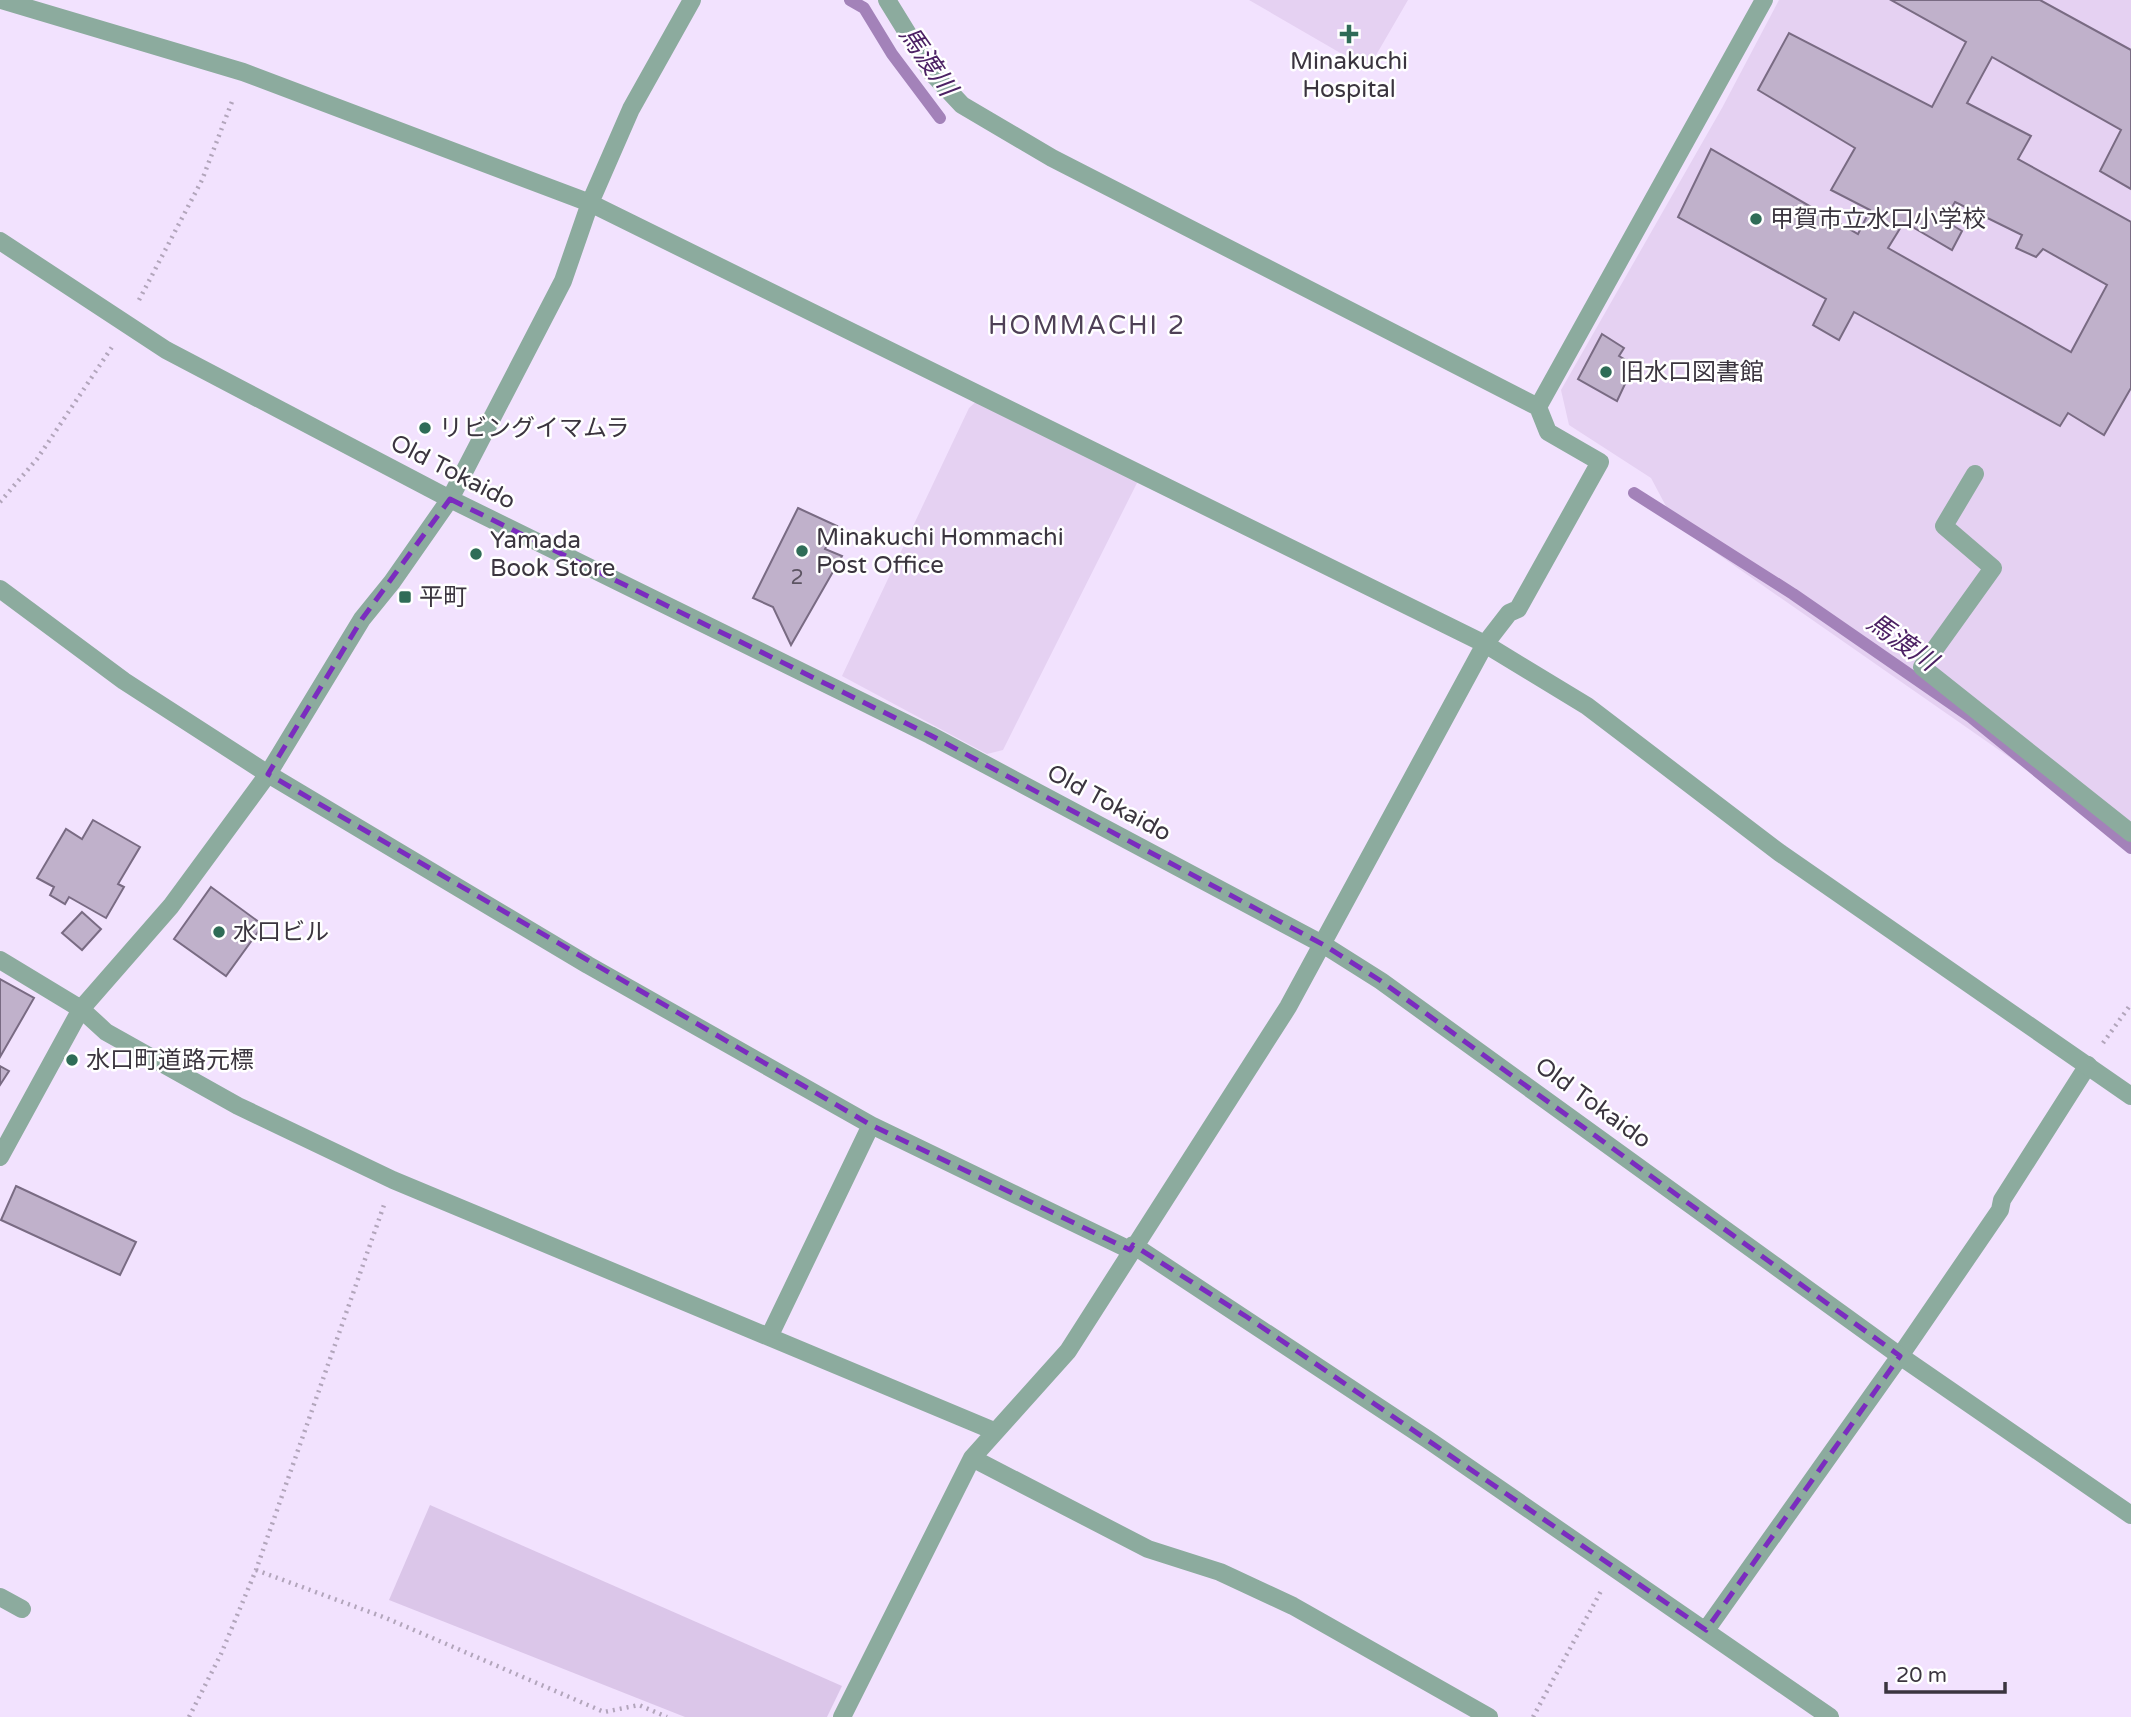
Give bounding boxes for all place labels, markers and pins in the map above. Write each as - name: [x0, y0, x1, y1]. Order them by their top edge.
- marker: Minakuchi Hospital: [1339, 24, 1359, 44]
- place label: Minakuchi Hospital: [1290, 47, 1408, 104]
- place label: 甲賀市立水口小学校: [1770, 205, 1986, 234]
- marker: 甲賀市立水口小学校: [1748, 211, 1764, 227]
- place label: 旧水口図書館: [1620, 358, 1764, 387]
- marker: 旧水口図書館: [1598, 364, 1614, 380]
- place label: リビングイマムラ: [439, 414, 630, 443]
- marker: リビングイマムラ: [417, 420, 433, 436]
- place label: Minakuchi Hommachi Post Office: [816, 523, 1064, 580]
- place label: Yamada Book Store: [490, 526, 615, 583]
- marker: Minakuchi Hommachi Post Office: [794, 543, 810, 559]
- marker: Yamada Book Store: [468, 546, 484, 562]
- place label: 平町: [419, 583, 467, 612]
- marker: 平町: [397, 589, 413, 605]
- place label: 水口ビル: [233, 918, 329, 947]
- marker: 水口ビル: [211, 924, 227, 940]
- place label: 水口町道路元標: [86, 1046, 254, 1075]
- marker: 水口町道路元標: [64, 1052, 80, 1068]

